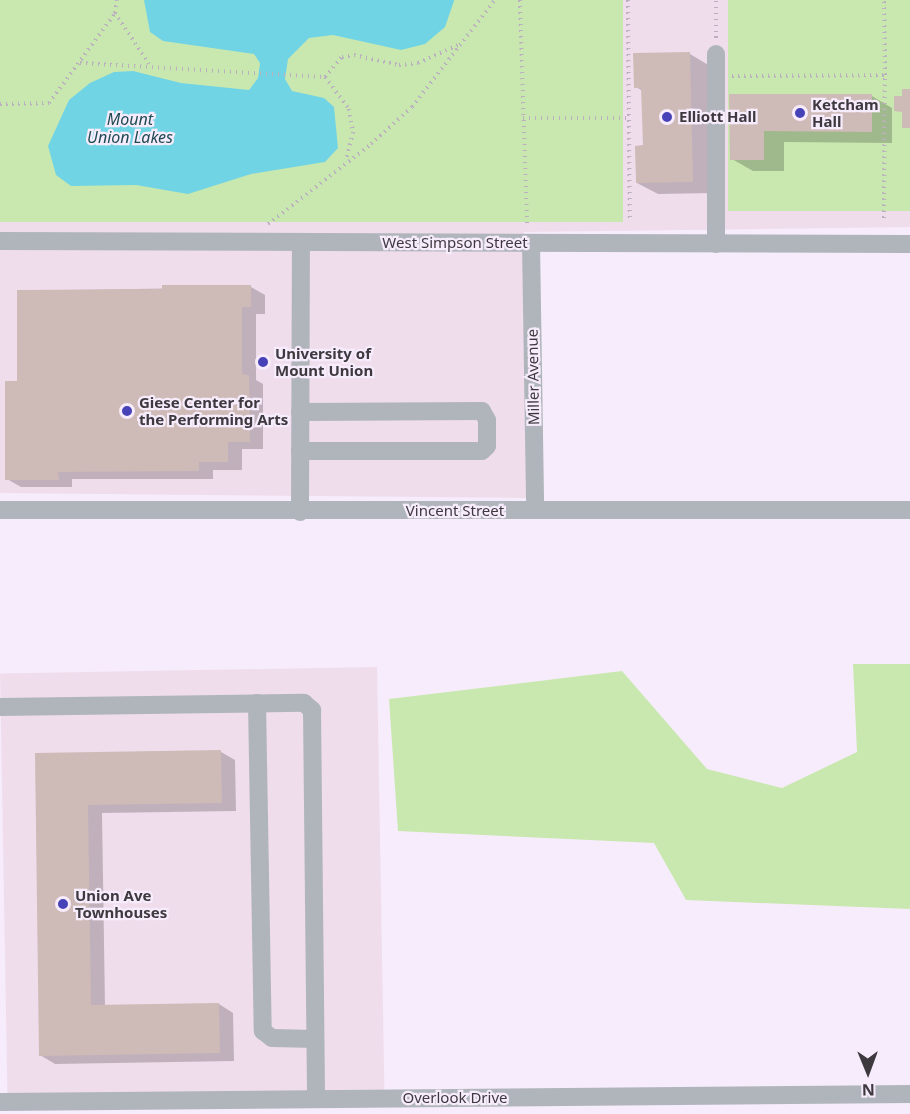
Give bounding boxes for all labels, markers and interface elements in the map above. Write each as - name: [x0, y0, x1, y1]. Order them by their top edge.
- place label: Ketcham Hall: [812, 95, 879, 130]
- marker: Ketcham Hall: [793, 106, 807, 120]
- place label: Elliott Hall: [679, 108, 757, 126]
- water label: Mount Union Lakes: [87, 109, 173, 147]
- marker: Elliott Hall: [660, 110, 674, 124]
- street label: West Simpson Street: [382, 234, 528, 252]
- street label: Miller Avenue: [523, 329, 543, 425]
- place label: University of Mount Union: [275, 344, 373, 379]
- marker: University of Mount Union: [256, 355, 270, 369]
- place label: Giese Center for the Performing Arts: [139, 393, 288, 428]
- marker: Giese Center for the Performing Arts: [120, 404, 134, 418]
- street label: Vincent Street: [406, 502, 504, 520]
- place label: Union Ave Townhouses: [75, 886, 167, 921]
- marker: Union Ave Townhouses: [56, 897, 70, 911]
- north arrow: [838, 1042, 898, 1102]
- text: N: [862, 1079, 875, 1101]
- street label: Overlook Drive: [402, 1089, 508, 1107]

